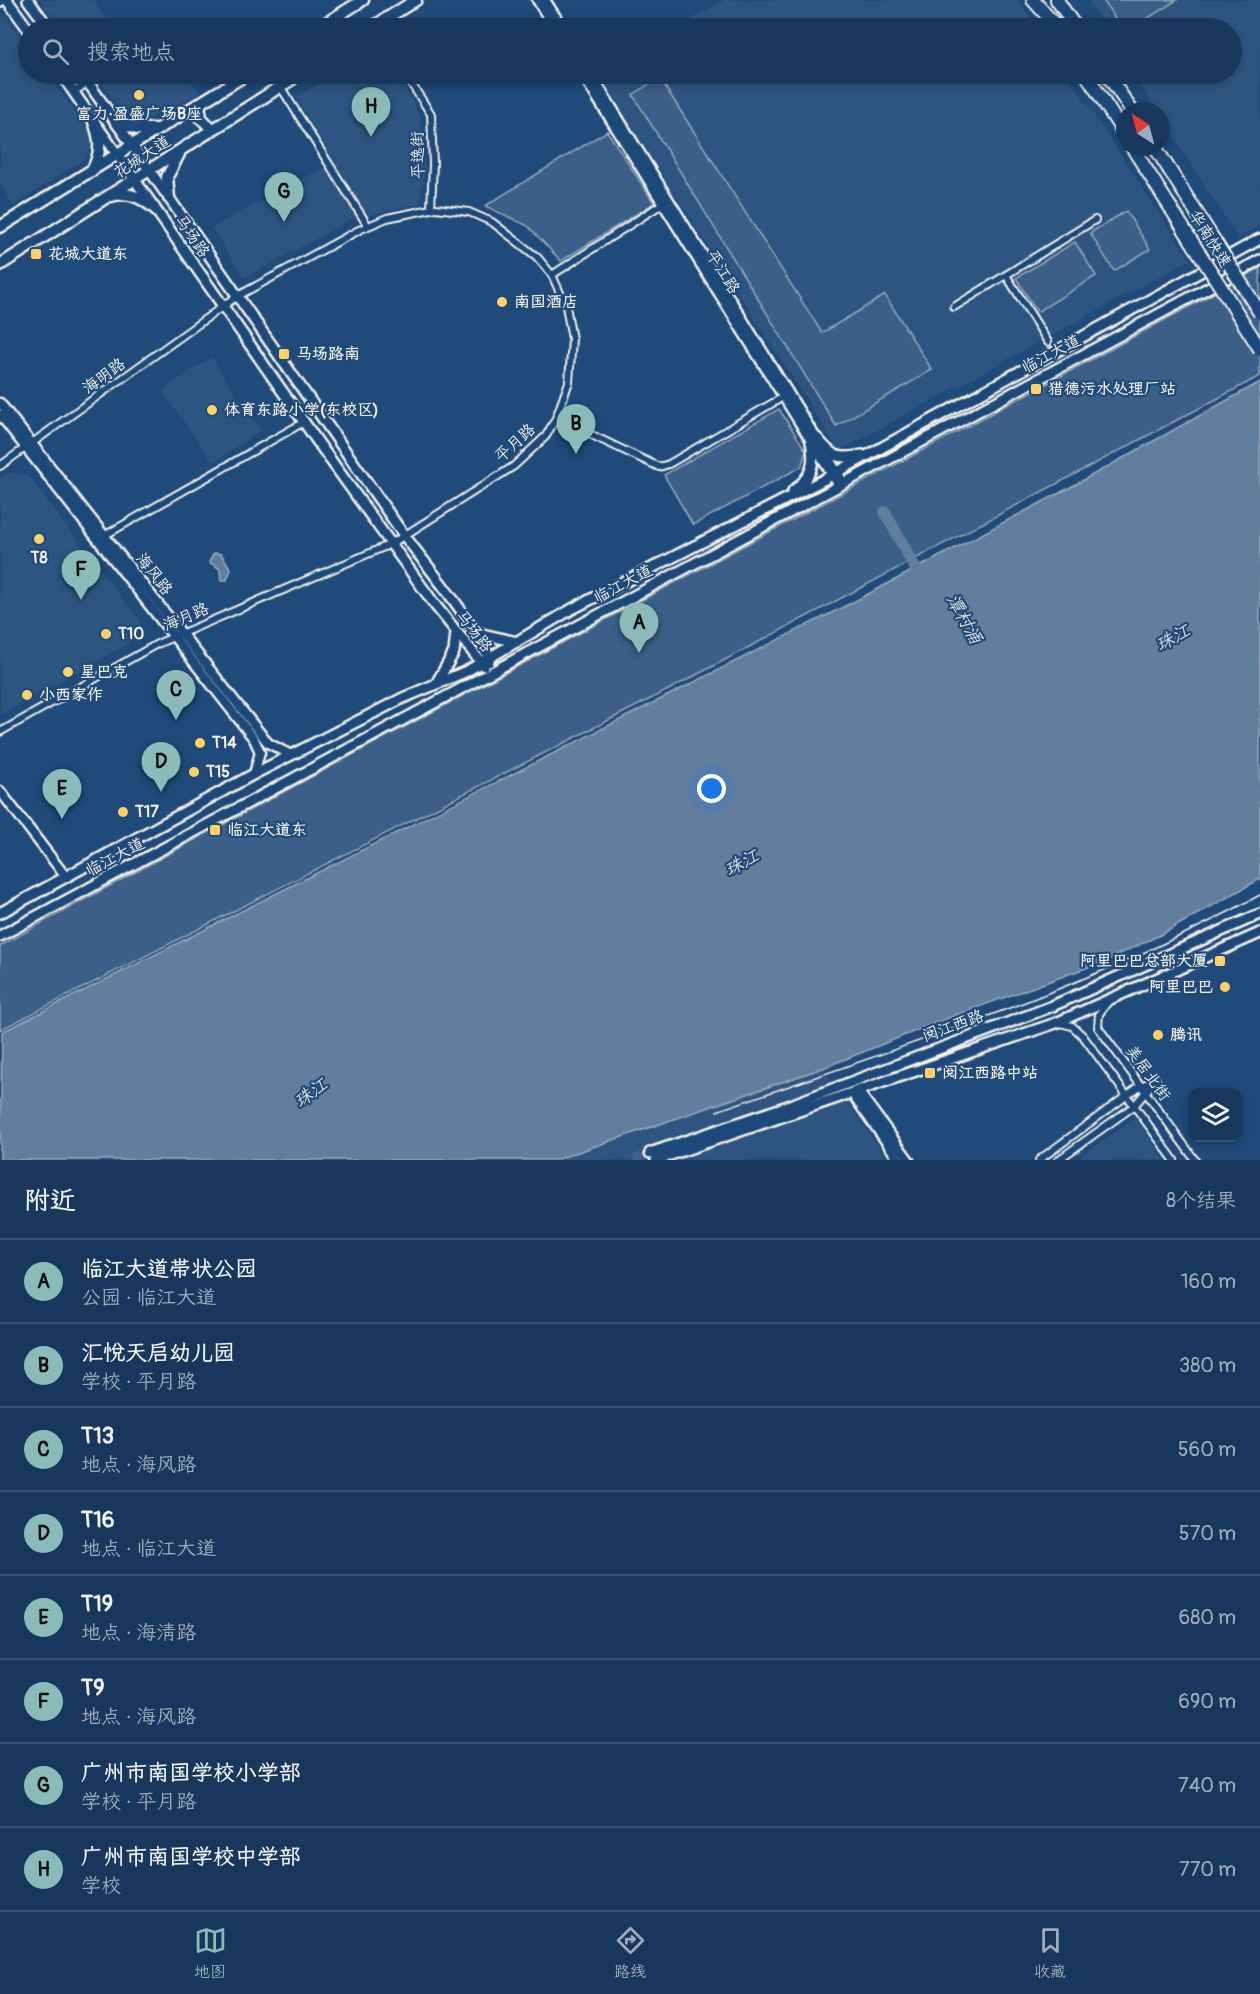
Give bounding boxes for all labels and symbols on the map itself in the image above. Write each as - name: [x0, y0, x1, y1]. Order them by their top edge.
- marker: 富力·盈盛广场B座: [132, 88, 146, 102]
- pin: H: [352, 88, 391, 137]
- north arrow: [1116, 102, 1170, 156]
- place label: 富力·盈盛广场B座: [76, 104, 202, 124]
- street label: 花城大道: [110, 131, 174, 183]
- street label: 平逸街: [408, 131, 428, 179]
- pin: G: [264, 172, 304, 222]
- street label: 华南快速: [1185, 207, 1235, 271]
- street label: 马场路: [170, 211, 214, 261]
- place label: 花城大道东: [48, 244, 128, 264]
- street label: 平江路: [702, 246, 744, 298]
- marker: 花城大道东: [29, 247, 43, 261]
- place label: 南国酒店: [514, 292, 578, 312]
- marker: 南国酒店: [495, 295, 509, 309]
- street label: 临江大道: [1018, 330, 1084, 378]
- place label: 马场路南: [296, 344, 360, 364]
- marker: 马场路南: [277, 347, 291, 361]
- street label: 海明路: [79, 354, 129, 398]
- place label: 猎德污水处理厂站: [1048, 379, 1176, 399]
- marker: 猎德污水处理厂站: [1029, 382, 1043, 396]
- place label: 体育东路小学(东校区): [224, 400, 379, 420]
- marker: 体育东路小学(东校区): [205, 403, 219, 417]
- pin: B: [556, 404, 596, 454]
- street label: 平月路: [490, 420, 540, 466]
- marker: T8: [32, 532, 46, 546]
- place label: T8: [30, 548, 47, 568]
- street label: 海风路: [131, 549, 177, 599]
- pin: F: [62, 550, 100, 600]
- street label: 临江大道: [590, 560, 656, 608]
- water label: 潭村涌: [941, 590, 988, 649]
- street label: 海月路: [160, 598, 212, 636]
- pin: A: [620, 604, 658, 653]
- street label: 马场路: [451, 606, 497, 656]
- water label: 珠江: [1152, 619, 1195, 657]
- place label: T10: [117, 624, 144, 644]
- marker: T10: [99, 627, 113, 641]
- place label: 星巴克: [80, 662, 128, 682]
- marker: 星巴克: [61, 665, 75, 679]
- pin: C: [156, 670, 195, 720]
- place label: 小西家作: [39, 685, 103, 705]
- marker: 小西家作: [20, 688, 34, 702]
- place label: T14: [211, 733, 237, 753]
- marker: T14: [193, 736, 207, 750]
- pin: D: [142, 742, 180, 792]
- place label: T15: [205, 762, 230, 782]
- marker: T15: [187, 765, 201, 779]
- pin: E: [42, 770, 82, 819]
- your location: [697, 774, 726, 803]
- place label: T17: [134, 802, 159, 822]
- marker: T17: [116, 805, 130, 819]
- place label: 临江大道东: [227, 820, 307, 840]
- marker: 临江大道东: [208, 823, 222, 837]
- street label: 临江大道: [82, 833, 148, 881]
- water label: 珠江: [721, 844, 764, 882]
- place label: 阿里巴巴总部大厦: [1080, 951, 1208, 971]
- marker: 阿里巴巴总部大厦: [1213, 954, 1227, 968]
- place label: 阿里巴巴: [1149, 977, 1213, 997]
- marker: 阿里巴巴: [1218, 980, 1232, 994]
- street label: 阅江西路: [920, 1006, 986, 1046]
- place label: 腾讯: [1170, 1025, 1202, 1045]
- marker: 腾讯: [1151, 1028, 1165, 1042]
- street label: 美居北街: [1121, 1041, 1175, 1105]
- place label: 阅江西路中站: [942, 1063, 1038, 1083]
- marker: 阅江西路中站: [923, 1066, 937, 1080]
- water label: 珠江: [290, 1073, 333, 1113]

